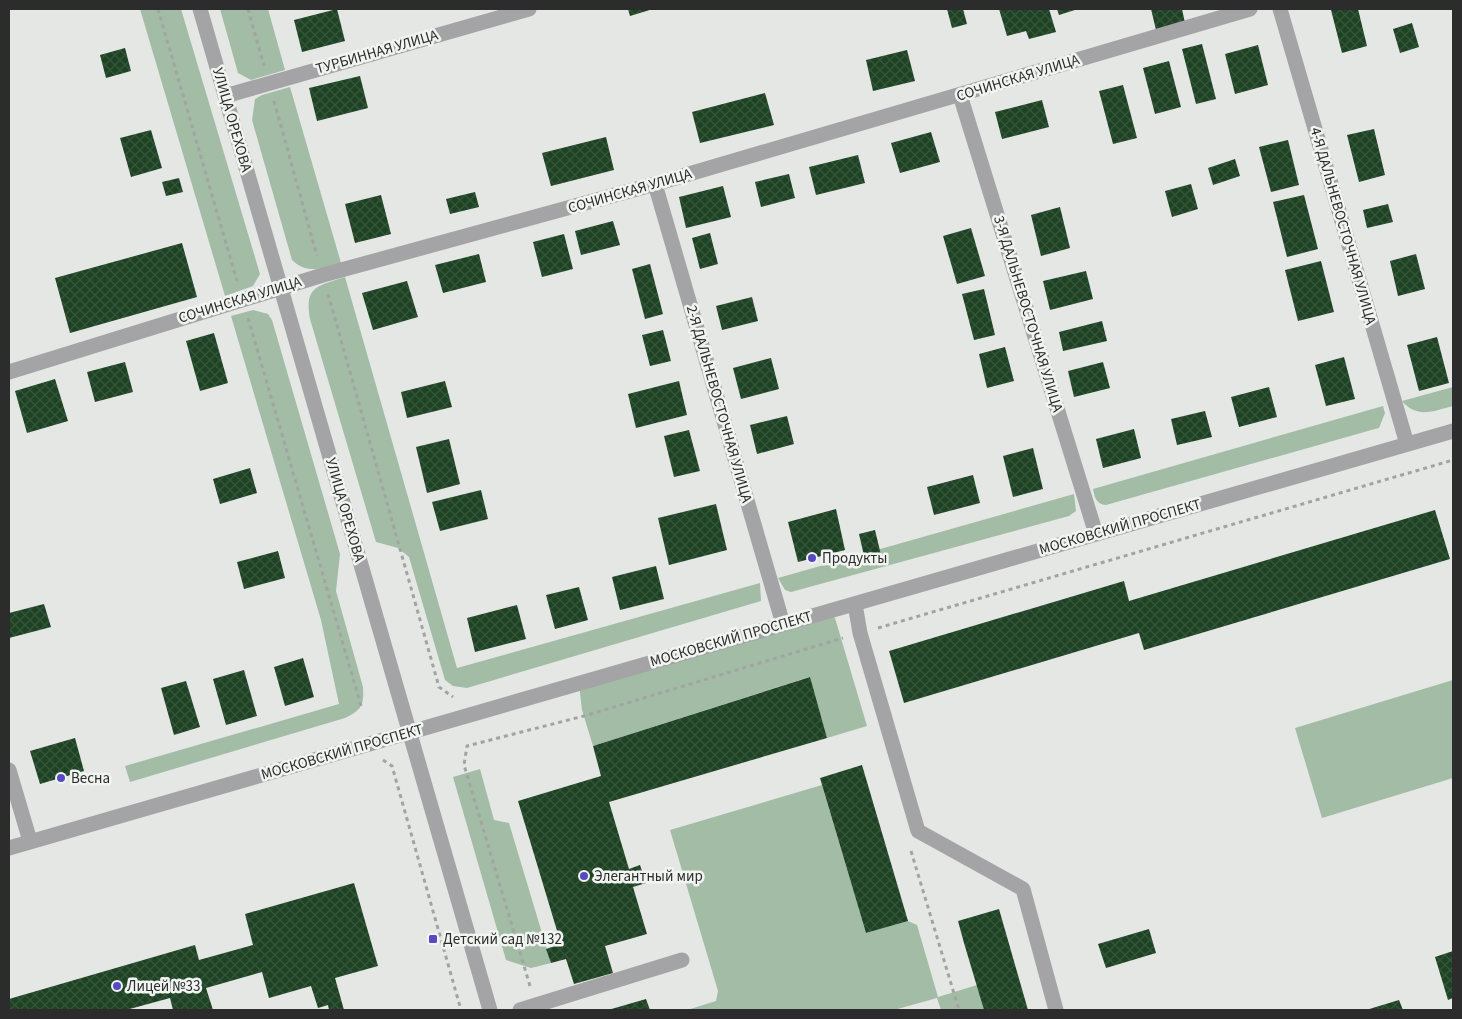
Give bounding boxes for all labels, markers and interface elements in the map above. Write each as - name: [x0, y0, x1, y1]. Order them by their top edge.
- street label: ТУРБИННАЯ УЛИЦА: [313, 24, 441, 79]
- street label: СОЧИНСКАЯ УЛИЦА: [954, 49, 1083, 107]
- street label: УЛИЦА ОРЕХОВА: [207, 65, 257, 175]
- street label: 4-Я ДАЛЬНЕВОСТОЧНАЯ УЛИЦА: [1305, 125, 1381, 328]
- street label: СОЧИНСКАЯ УЛИЦА: [566, 163, 695, 219]
- street label: 3-Я ДАЛЬНЕВОСТОЧНАЯ УЛИЦА: [988, 213, 1068, 416]
- street label: СОЧИНСКАЯ УЛИЦА: [176, 271, 305, 329]
- street label: 2-Я ДАЛЬНЕВОСТОЧНАЯ УЛИЦА: [681, 303, 757, 506]
- street label: УЛИЦА ОРЕХОВА: [320, 455, 370, 565]
- street label: МОСКОВСКИЙ ПРОСПЕКТ: [1037, 494, 1203, 560]
- place label: Продукты: [822, 548, 887, 569]
- marker: Продукты: [806, 552, 818, 564]
- street label: МОСКОВСКИЙ ПРОСПЕКТ: [648, 606, 814, 672]
- street label: МОСКОВСКИЙ ПРОСПЕКТ: [259, 719, 425, 785]
- place label: Весна: [71, 768, 110, 789]
- marker: Весна: [55, 772, 67, 784]
- place label: Элегантный мир: [594, 866, 703, 887]
- marker: Элегантный мир: [578, 870, 590, 882]
- place label: Детский сад №132: [443, 929, 562, 950]
- marker: Детский сад №132: [427, 933, 439, 945]
- place label: Лицей №33: [127, 976, 201, 997]
- marker: Лицей №33: [111, 980, 123, 992]

